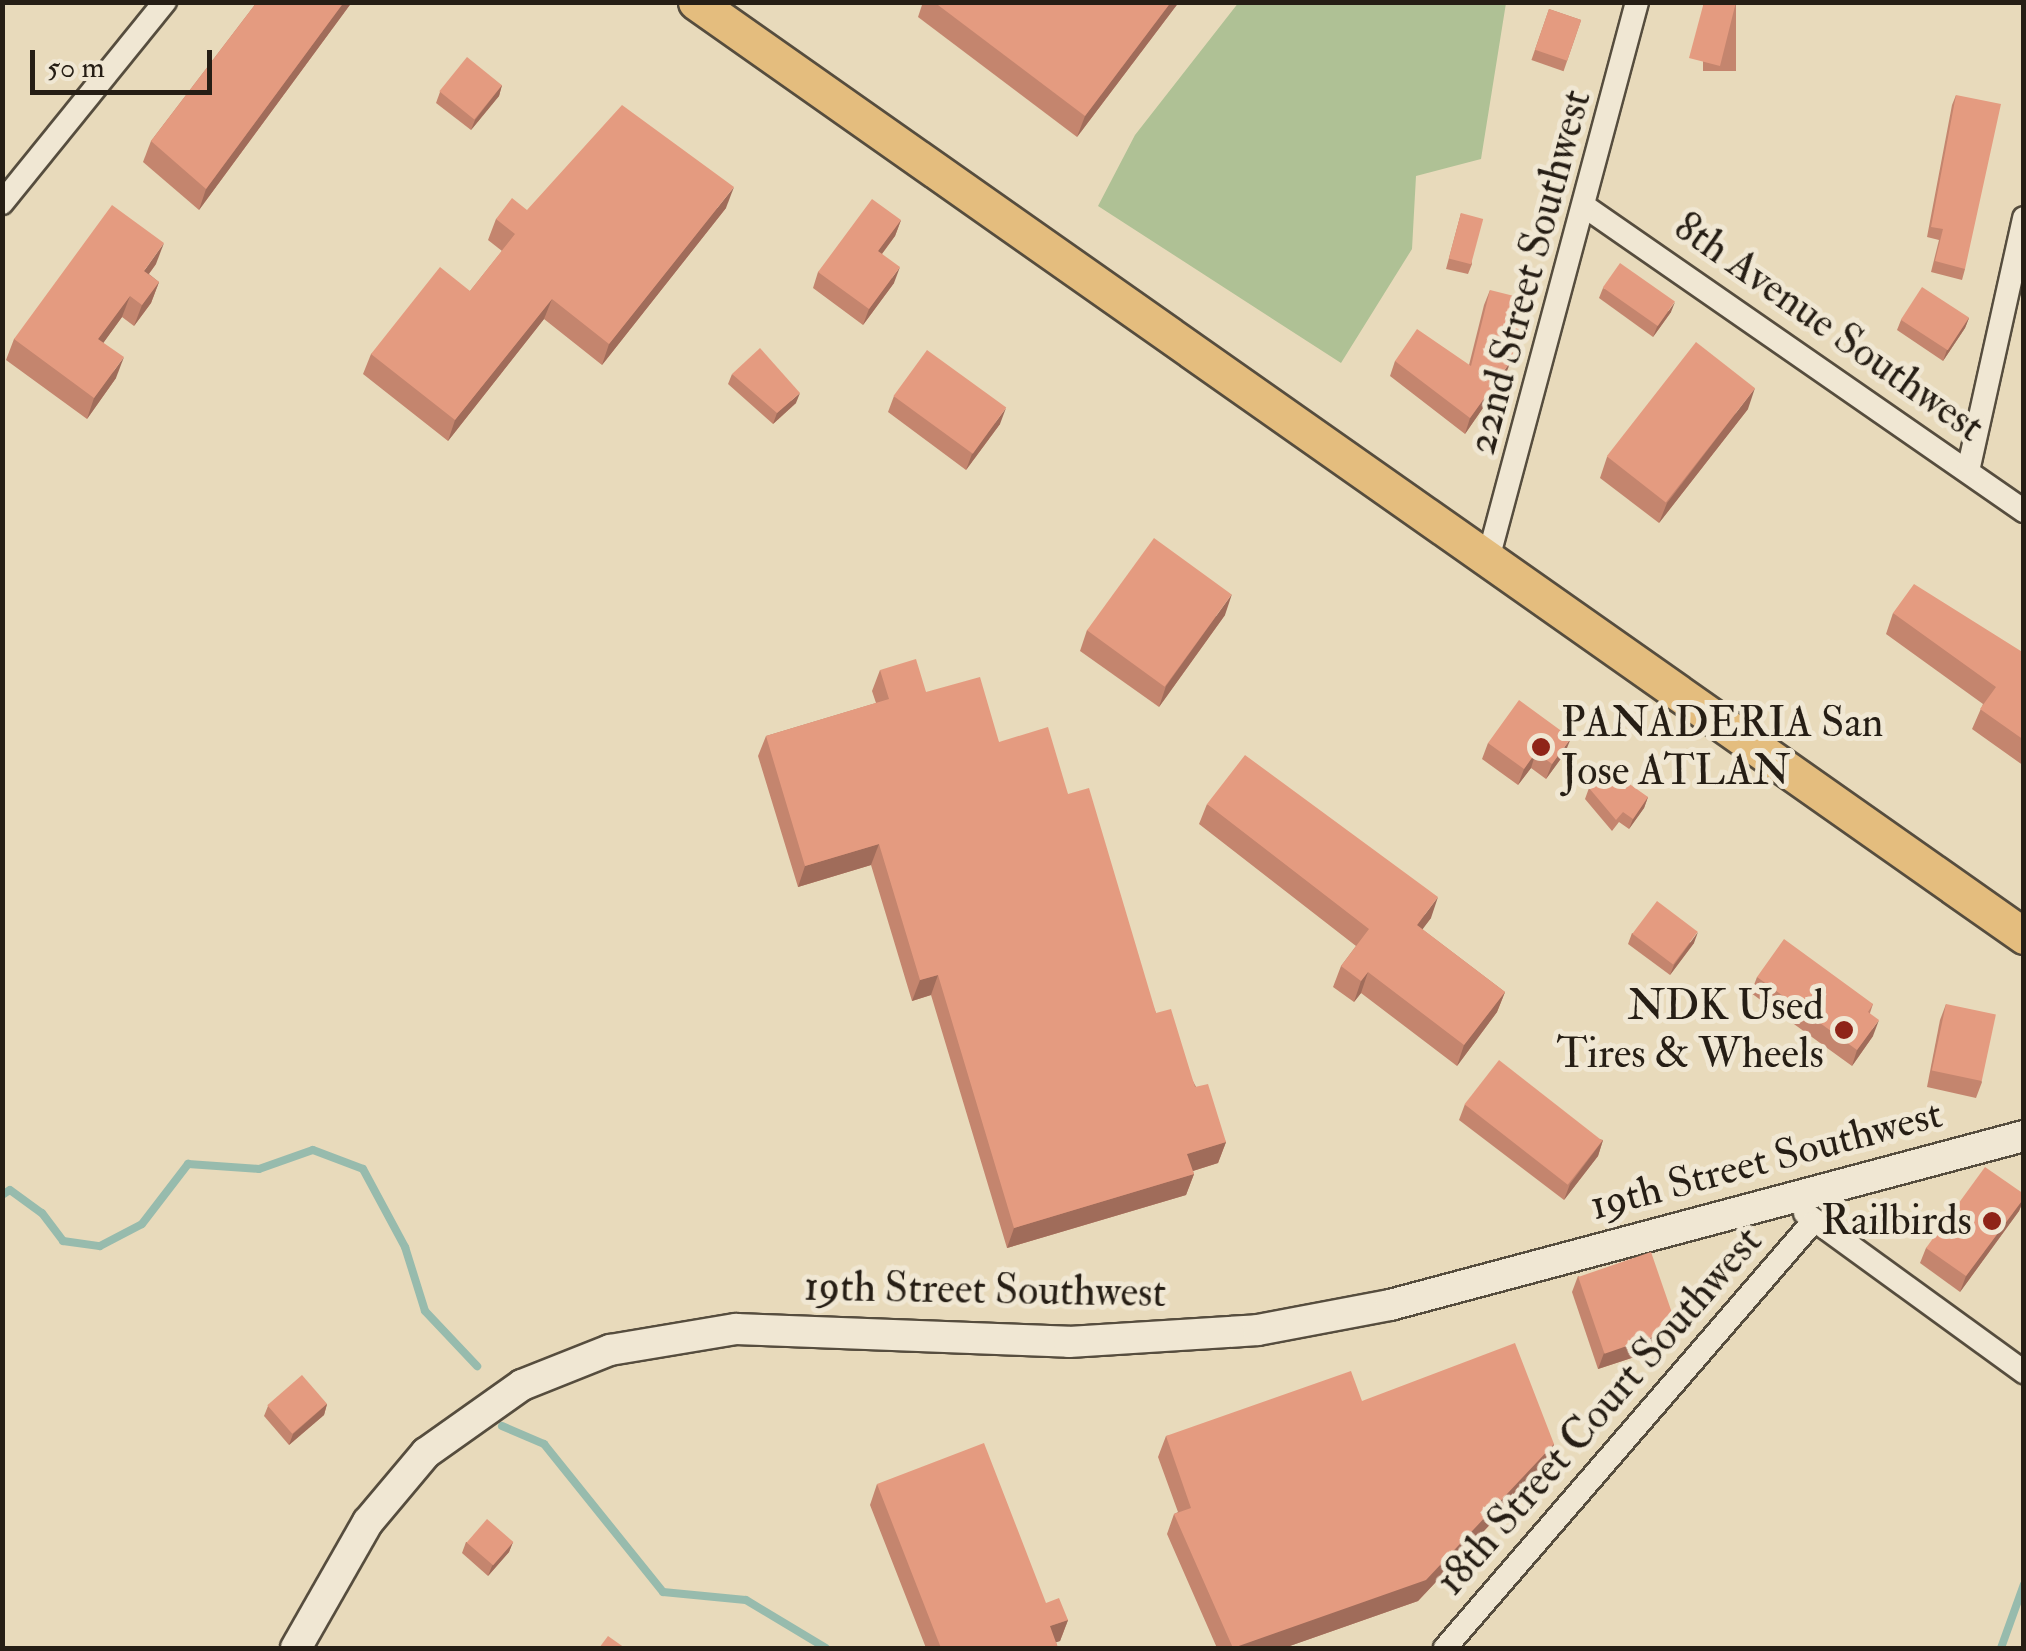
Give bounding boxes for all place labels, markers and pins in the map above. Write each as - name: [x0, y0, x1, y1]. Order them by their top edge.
- place label: PANADERIA San Jose ATLAN: [1561, 698, 1883, 796]
- marker: PANADERIA San Jose ATLAN: [1530, 736, 1552, 758]
- place label: NDK Used Tires & Wheels: [1556, 981, 1824, 1080]
- marker: NDK Used Tires & Wheels: [1833, 1019, 1855, 1041]
- place label: Railbirds: [1821, 1196, 1972, 1246]
- marker: Railbirds: [1981, 1210, 2003, 1232]

